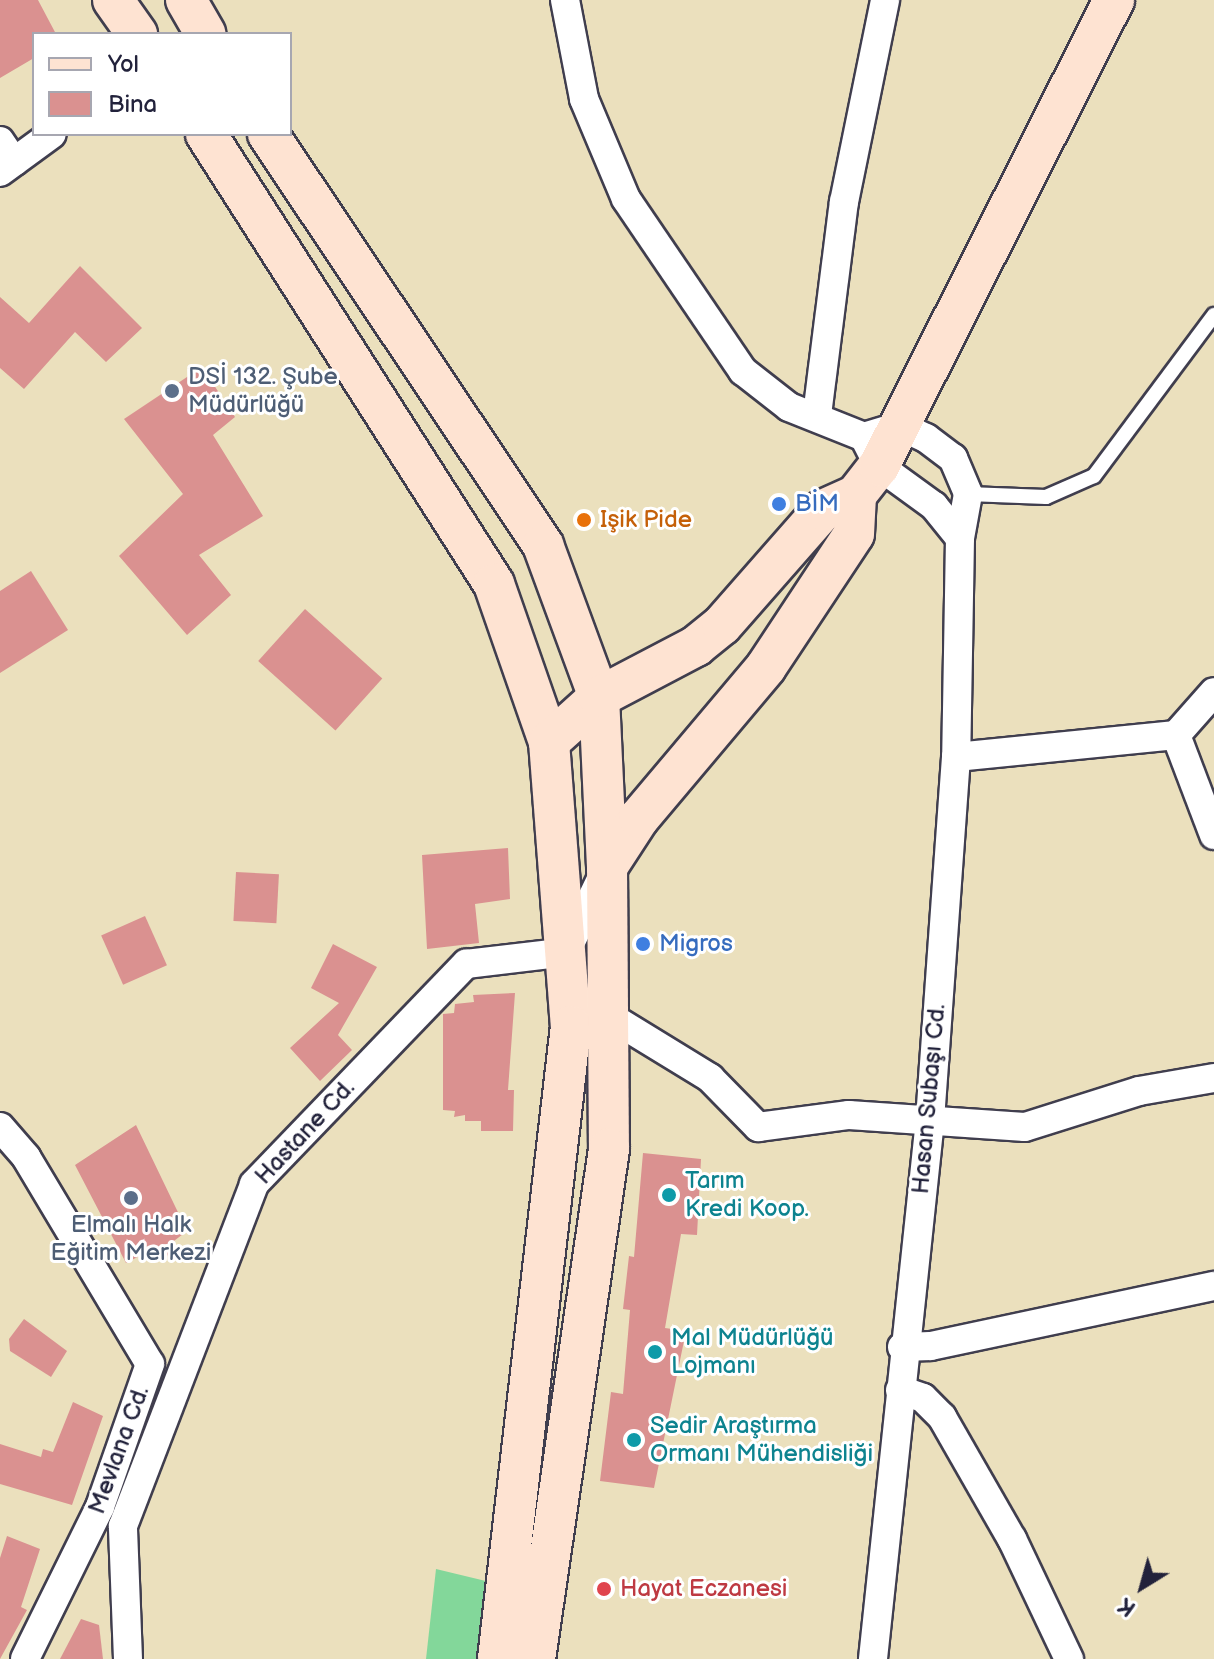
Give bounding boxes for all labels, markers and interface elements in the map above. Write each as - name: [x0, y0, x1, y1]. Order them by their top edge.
- legend: [32, 32, 292, 136]
- text: Yol: [108, 50, 139, 79]
- text: Bina: [108, 90, 157, 119]
- place label: DSİ 132. Şube Müdürlüğü: [188, 363, 338, 419]
- marker: DSİ 132. Şube Müdürlüğü: [163, 382, 181, 400]
- place label: BİM: [795, 490, 839, 518]
- marker: BİM: [770, 495, 788, 513]
- place label: Işik Pide: [600, 506, 692, 534]
- marker: Işik Pide: [575, 511, 593, 529]
- place label: Migros: [659, 930, 733, 958]
- marker: Migros: [634, 935, 652, 953]
- street label: Hasan Subaşı Cd.: [906, 1003, 952, 1195]
- street label: Hastane Cd.: [249, 1074, 361, 1190]
- place label: Tarım Kredi Koop.: [685, 1167, 809, 1223]
- marker: Tarım Kredi Koop.: [660, 1186, 678, 1204]
- marker: Elmalı Halk Eğitim Merkezi: [122, 1189, 140, 1207]
- place label: Elmalı Halk Eğitim Merkezi: [51, 1211, 211, 1267]
- place label: Mal Müdürlüğü Lojmanı: [671, 1324, 834, 1380]
- marker: Mal Müdürlüğü Lojmanı: [646, 1343, 664, 1361]
- street label: Mevlana Cd.: [83, 1382, 155, 1518]
- place label: Sedir Araştırma Ormanı Mühendisliği: [650, 1412, 873, 1468]
- marker: Sedir Araştırma Ormanı Mühendisliği: [625, 1431, 643, 1449]
- north arrow: [1102, 1547, 1182, 1627]
- place label: Hayat Eczanesi: [620, 1575, 787, 1603]
- marker: Hayat Eczanesi: [595, 1580, 613, 1598]
- text: K: [1113, 1591, 1141, 1622]

